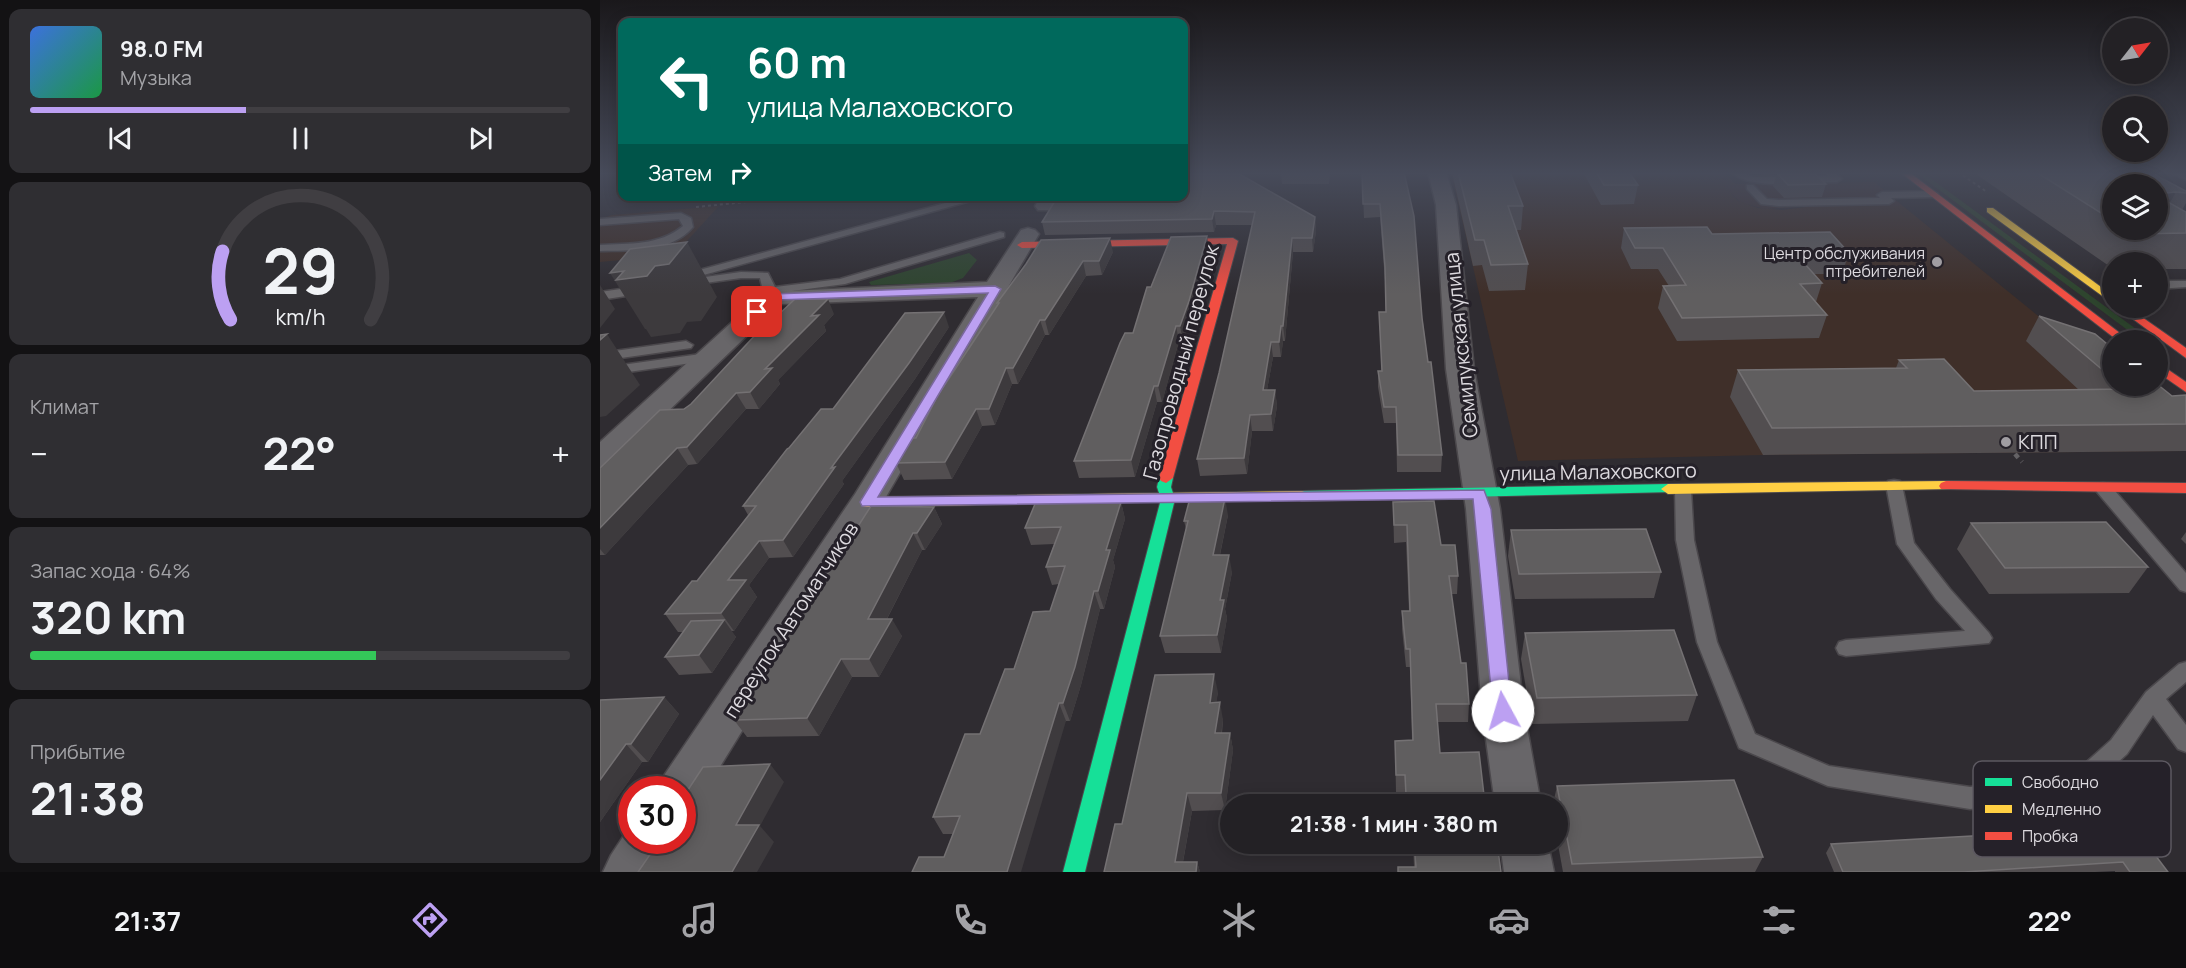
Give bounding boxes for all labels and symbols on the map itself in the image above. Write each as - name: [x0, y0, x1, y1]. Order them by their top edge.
- north arrow: [2102, 18, 2168, 84]
- street label: Газопроводный переулок: [1136, 240, 1225, 482]
- place label: Центр обслуживания птребителей: [1764, 242, 1925, 282]
- street label: Семилукская улица: [1437, 251, 1484, 439]
- marker: Центр обслуживания птребителей: [1930, 255, 1944, 269]
- pin: [731, 286, 782, 337]
- place label: КПП: [2018, 428, 2058, 455]
- marker: КПП: [1999, 435, 2013, 449]
- street label: улица Малаховского: [1499, 456, 1697, 487]
- street label: переулок Автоматчиков: [717, 516, 864, 723]
- position arrow: [1471, 679, 1535, 743]
- legend: [1973, 761, 2171, 857]
- text: Свободно: [2022, 771, 2099, 793]
- speed limit sign: 30: [618, 776, 696, 854]
- text: Медленно: [2022, 798, 2101, 820]
- text: Пробка: [2022, 825, 2078, 847]

